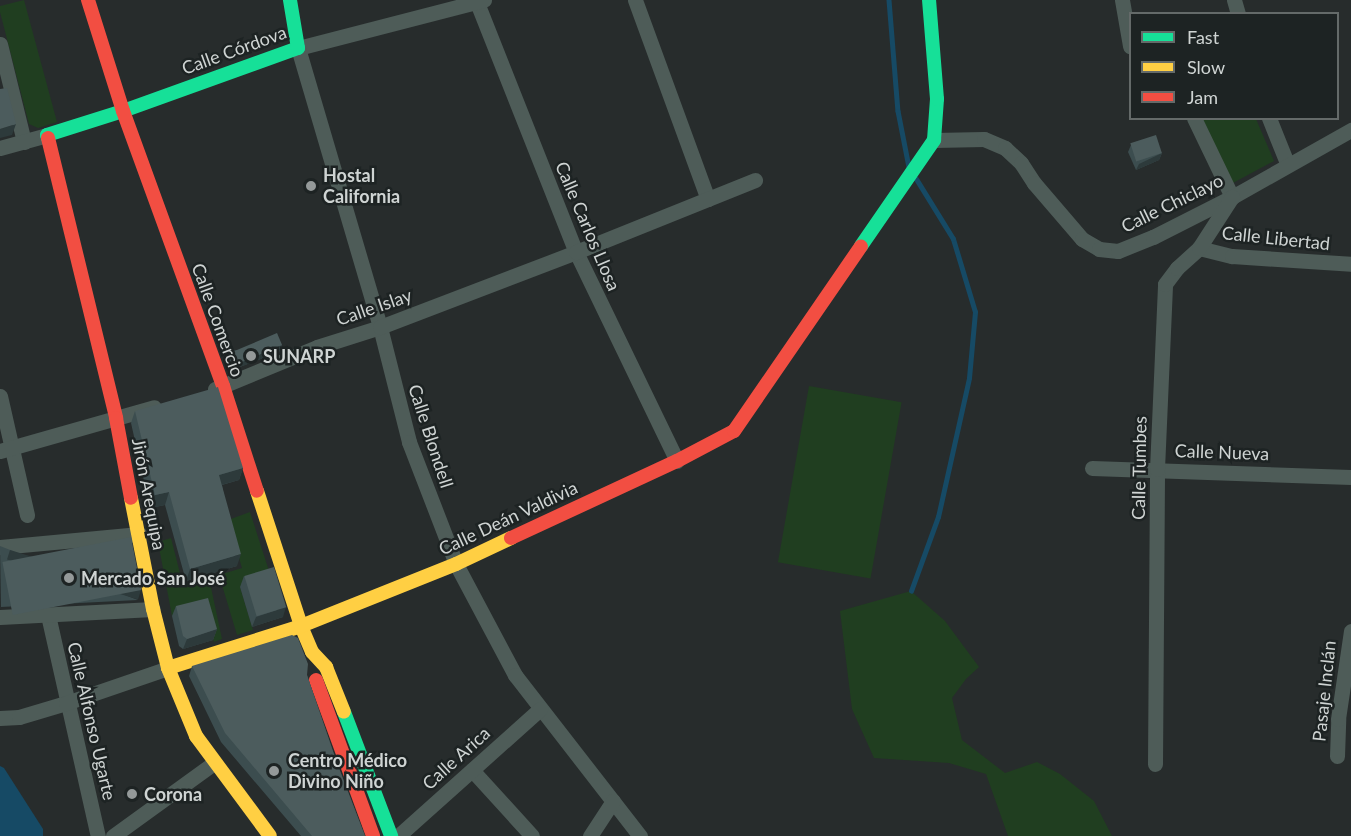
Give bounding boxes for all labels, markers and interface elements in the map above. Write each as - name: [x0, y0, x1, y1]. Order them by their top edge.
- legend: [1129, 12, 1339, 120]
- street label: Calle Córdova: [179, 21, 289, 79]
- text: Fast: [1187, 26, 1219, 48]
- text: Slow: [1187, 56, 1225, 78]
- text: Jam: [1187, 86, 1218, 108]
- street label: Calle Carlos Llosa: [551, 158, 625, 294]
- place label: Hostal California: [323, 165, 400, 207]
- street label: Calle Chiclayo: [1117, 169, 1227, 237]
- marker: Hostal California: [304, 179, 318, 193]
- street label: Calle Libertad: [1221, 222, 1331, 254]
- street label: Calle Comercio: [187, 260, 249, 380]
- street label: Calle Islay: [333, 284, 415, 330]
- place label: SUNARP: [263, 345, 335, 367]
- marker: SUNARP: [244, 349, 258, 363]
- street label: Calle Blondell: [404, 381, 458, 491]
- street label: Calle Tumbes: [1127, 416, 1151, 520]
- street label: Jirón Arequipa: [128, 436, 170, 552]
- street label: Calle Nueva: [1174, 440, 1270, 464]
- street label: Calle Deán Valdivia: [435, 476, 581, 560]
- place label: Mercado San José: [81, 567, 225, 589]
- marker: Mercado San José: [62, 571, 76, 585]
- street label: Calle Alfonso Ugarte: [63, 639, 121, 803]
- street label: Pasaje Inclán: [1308, 639, 1340, 743]
- street label: Calle Arica: [418, 722, 494, 794]
- place label: Centro Médico Divino Niño: [288, 750, 407, 792]
- marker: Centro Médico Divino Niño: [265, 762, 283, 780]
- place label: Corona: [144, 783, 202, 805]
- marker: Corona: [125, 787, 139, 801]

